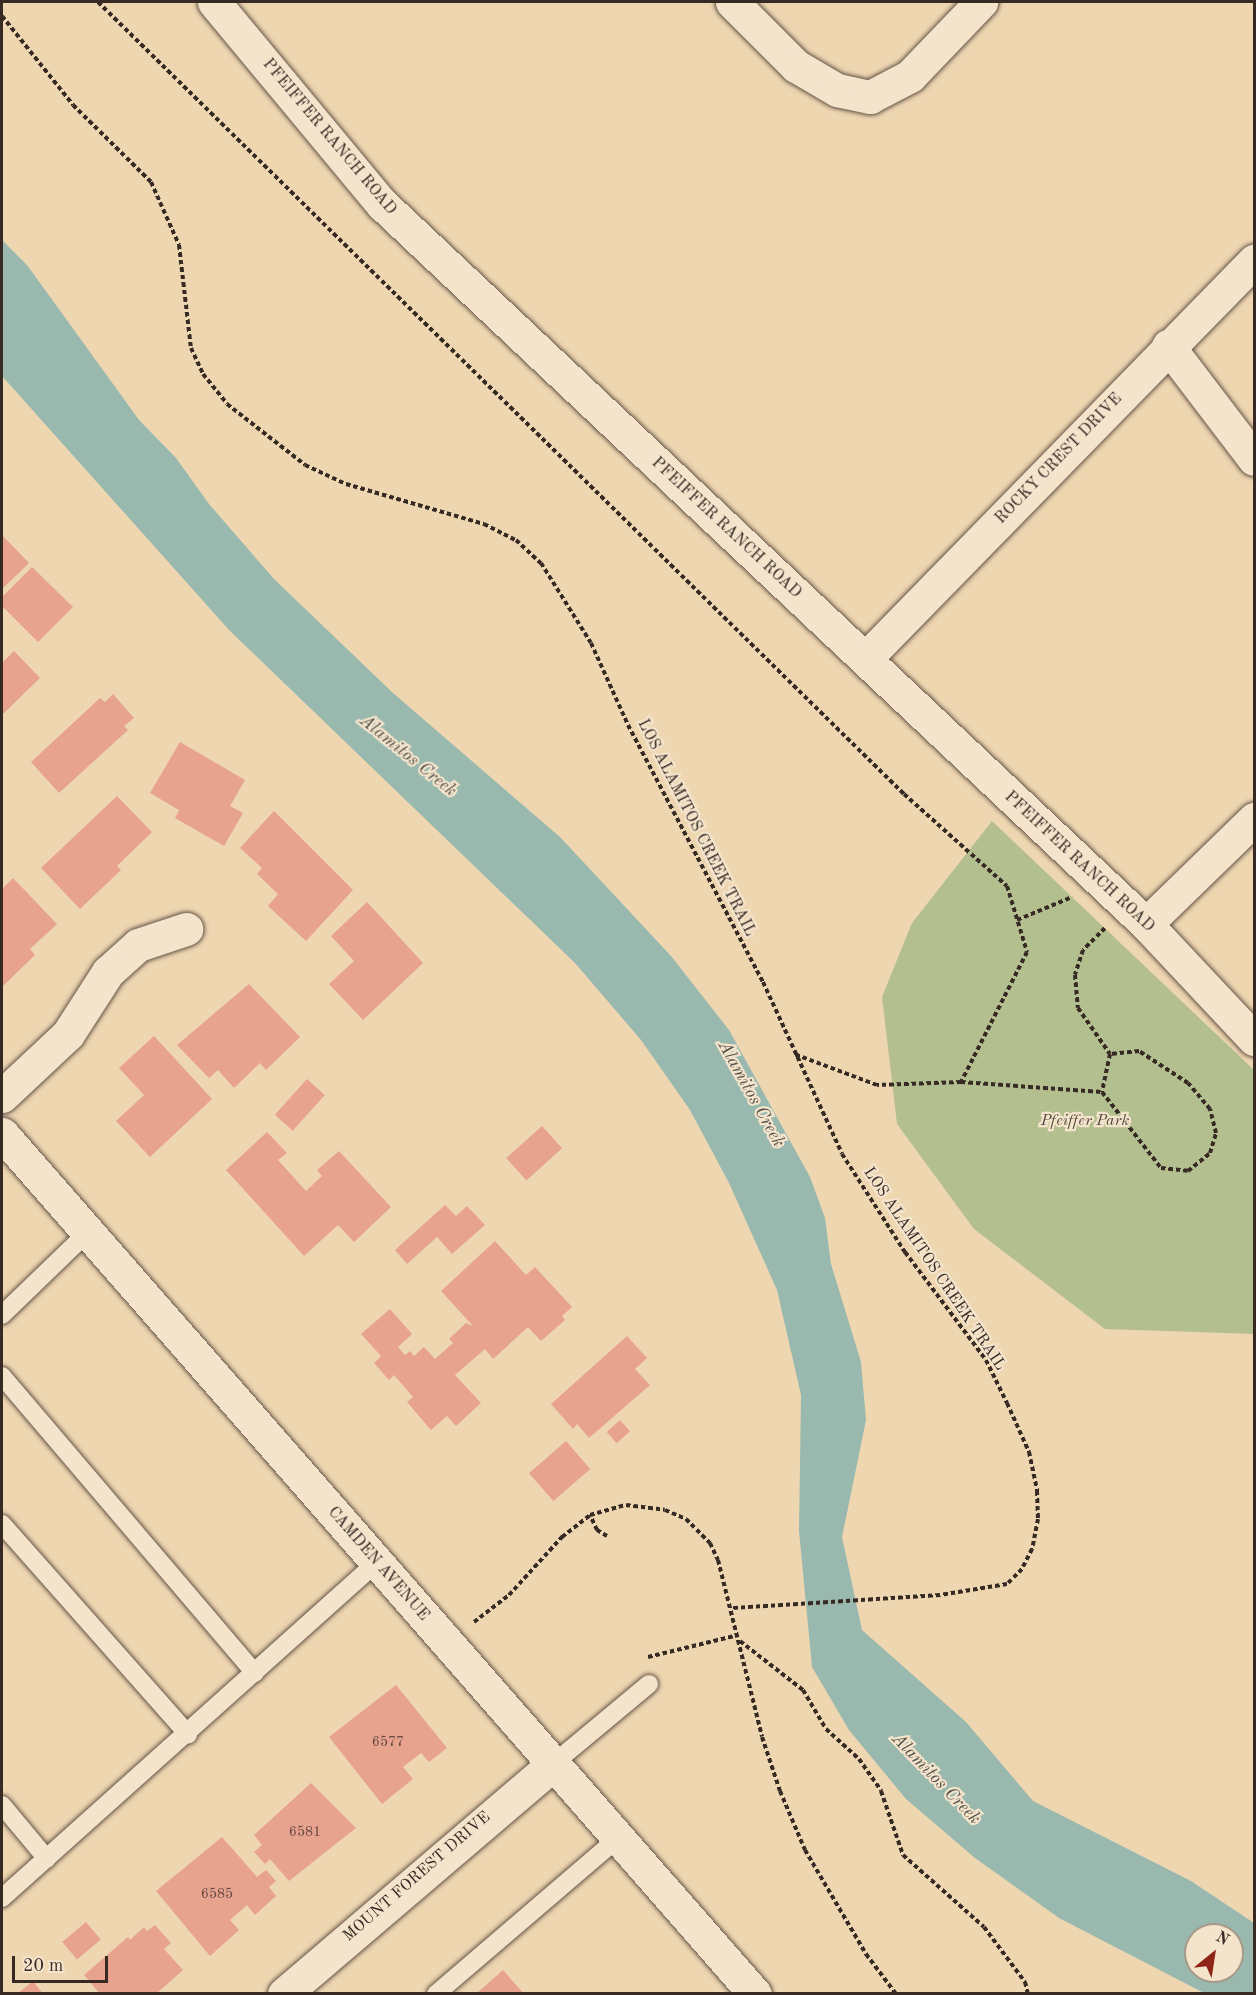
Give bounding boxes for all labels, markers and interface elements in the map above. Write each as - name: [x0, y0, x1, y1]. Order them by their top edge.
- street label: PFEIFFER RANCH ROAD: [258, 55, 400, 219]
- street label: ROCKY CREST DRIVE: [992, 390, 1126, 528]
- street label: PFEIFFER RANCH ROAD: [647, 454, 805, 602]
- water label: Alamitos Creek: [355, 710, 461, 802]
- street label: LOS ALAMITOS CREEK TRAIL: [633, 716, 759, 940]
- street label: PFEIFFER RANCH ROAD: [1000, 788, 1158, 936]
- water label: Alamitos Creek: [713, 1037, 789, 1151]
- park label: Pfeiffer Park: [1041, 1111, 1129, 1131]
- street label: LOS ALAMITOS CREEK TRAIL: [859, 1164, 1009, 1374]
- street label: CAMDEN AVENUE: [323, 1503, 433, 1625]
- water label: Alamitos Creek: [887, 1729, 985, 1829]
- house number: 6577: [372, 1734, 404, 1750]
- street label: MOUNT FOREST DRIVE: [339, 1808, 495, 1946]
- house number: 6581: [289, 1824, 321, 1840]
- house number: 6585: [201, 1886, 233, 1902]
- north arrow: [1184, 1923, 1244, 1983]
- text: N: [1213, 1929, 1231, 1949]
- scale bar: [15, 1944, 111, 1982]
- text: 20 m: [23, 1957, 63, 1975]

